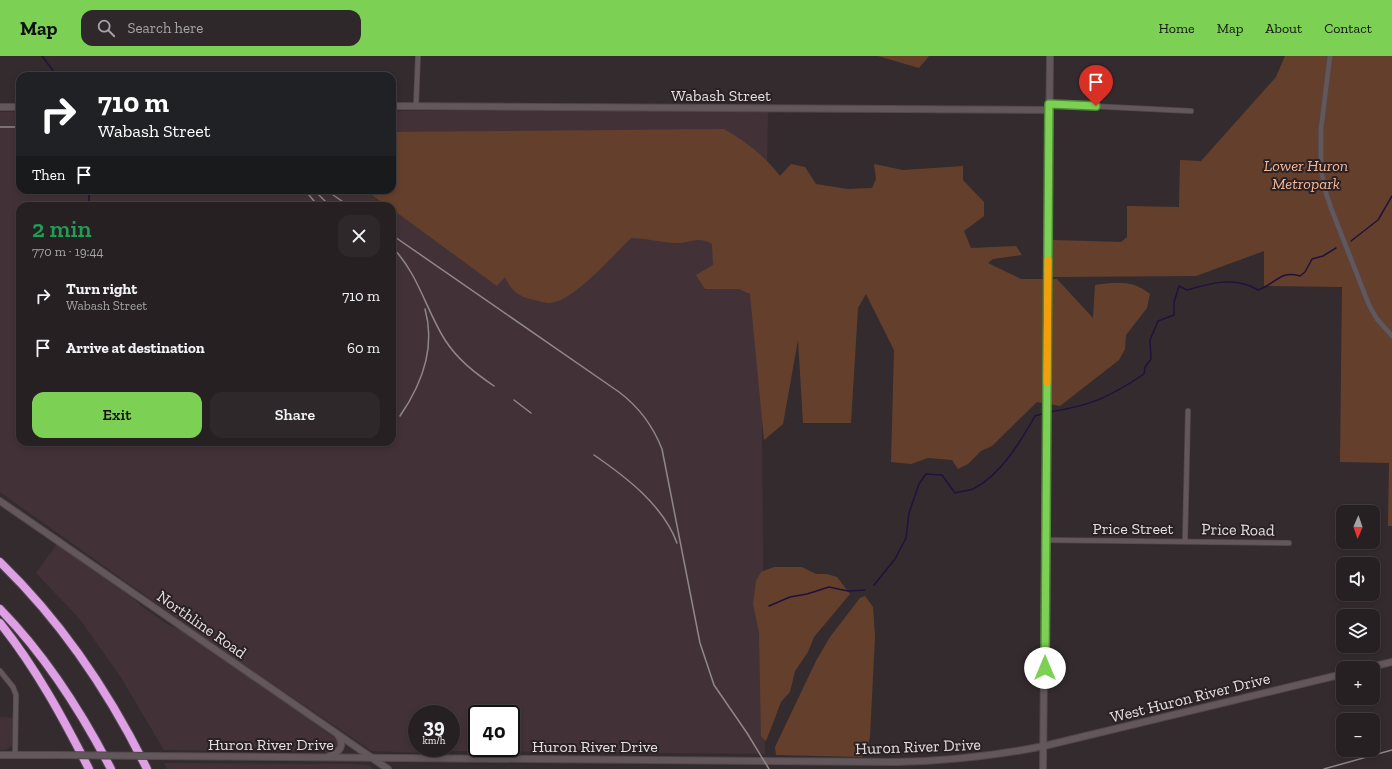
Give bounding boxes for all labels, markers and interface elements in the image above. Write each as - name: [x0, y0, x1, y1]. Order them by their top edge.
- search box: [81, 10, 361, 46]
- text: Map: [20, 17, 57, 40]
- icon: search: [95, 17, 117, 39]
- text: Search here: [127, 19, 203, 37]
- text: Home: [1159, 20, 1195, 37]
- text: Map: [1217, 20, 1243, 37]
- text: About: [1265, 20, 1302, 37]
- text: Contact: [1324, 20, 1372, 37]
- pin: [1079, 65, 1113, 106]
- icon: arrive: [1085, 71, 1107, 93]
- text: 710 m: [98, 86, 169, 119]
- street label: Wabash Street: [671, 86, 771, 105]
- icon: right: [32, 88, 84, 140]
- text: Wabash Street: [98, 120, 210, 142]
- park label: Lower Huron Metropark: [1264, 156, 1348, 193]
- icon: arrive: [73, 164, 95, 186]
- text: Then: [32, 166, 65, 184]
- text: 2 min: [32, 214, 92, 243]
- button: close: [338, 215, 380, 257]
- text: 770 m · 19:44: [32, 244, 104, 259]
- text: Turn right: [66, 280, 137, 298]
- icon: right: [32, 285, 54, 307]
- text: 710 m: [342, 287, 380, 305]
- text: Wabash Street: [66, 298, 147, 313]
- icon: arrive: [32, 337, 54, 359]
- text: Arrive at destination: [66, 339, 205, 357]
- text: 60 m: [347, 339, 380, 357]
- button: Exit: [32, 392, 202, 438]
- button: Share: [210, 392, 380, 438]
- north arrow: [1336, 505, 1380, 549]
- map controls: [1336, 505, 1380, 757]
- street label: Price Street: [1092, 519, 1174, 538]
- street label: Price Road: [1201, 519, 1275, 540]
- button: sound: [1336, 557, 1380, 601]
- street label: Northline Road: [153, 587, 250, 662]
- button: layers: [1336, 609, 1380, 653]
- position arrow: [1024, 647, 1066, 689]
- button: +: [1336, 661, 1380, 705]
- street label: West Huron River Drive: [1108, 668, 1272, 727]
- speed limit sign: 40: [468, 705, 520, 757]
- button: −: [1336, 713, 1380, 757]
- text: 39: [423, 714, 445, 738]
- street label: Huron River Drive: [208, 735, 334, 754]
- text: km/h: [423, 735, 445, 747]
- street label: Huron River Drive: [855, 735, 981, 758]
- street label: Huron River Drive: [532, 737, 658, 756]

